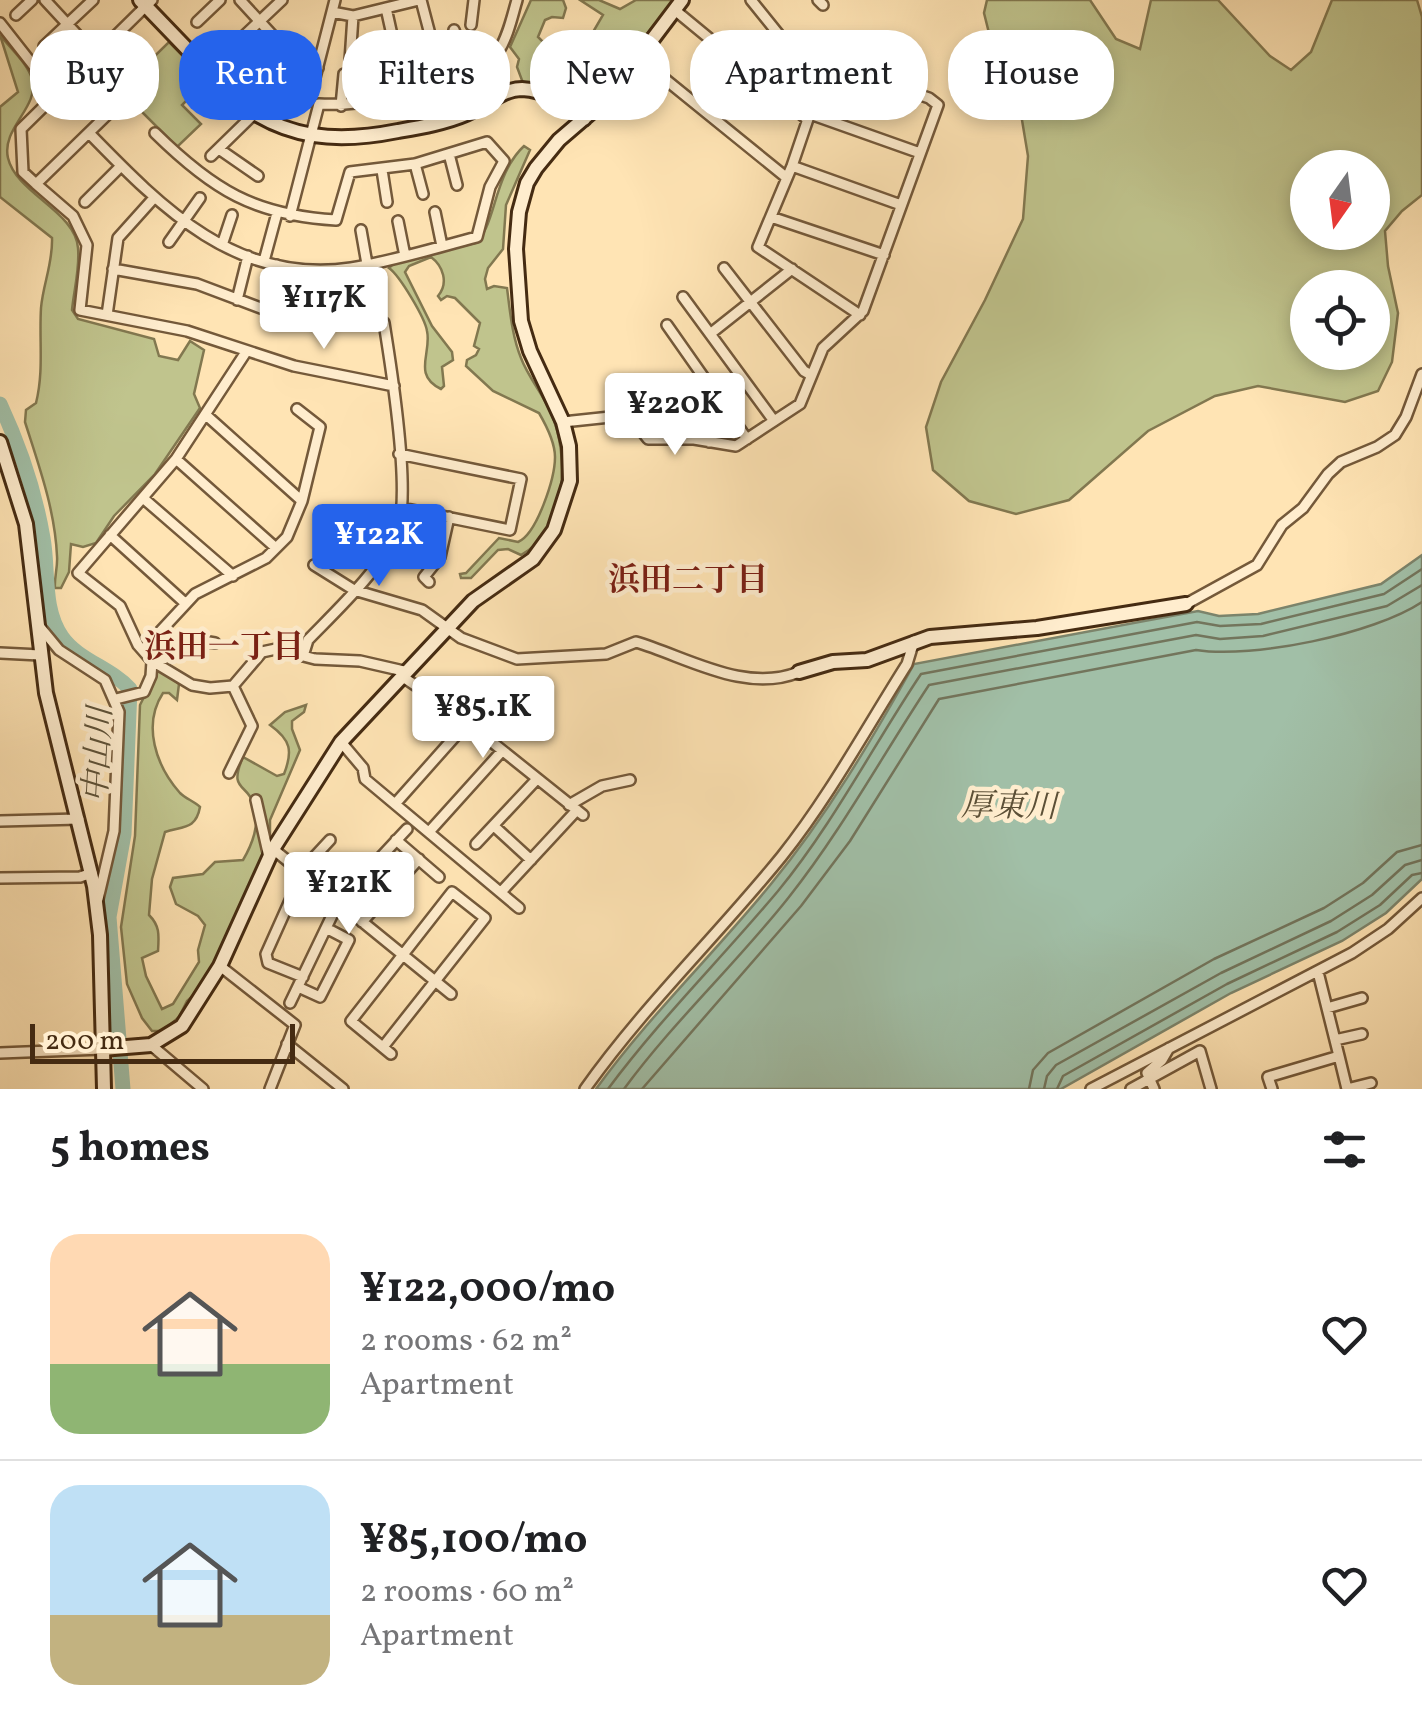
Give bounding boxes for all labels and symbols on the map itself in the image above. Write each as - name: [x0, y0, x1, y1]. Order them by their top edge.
- north arrow: [1290, 150, 1390, 250]
- pin: ¥117K: [254, 267, 394, 352]
- pin: ¥220K: [605, 373, 745, 458]
- pin: ¥122K: [309, 504, 449, 589]
- district label: 浜田二丁目: [608, 560, 768, 604]
- district label: 浜田一丁目: [144, 627, 304, 671]
- pin: ¥85.1K: [402, 676, 564, 761]
- water label: 中山川: [76, 703, 125, 804]
- water label: 厚東川: [961, 785, 1060, 831]
- pin: ¥121K: [279, 852, 419, 937]
- scale bar: [30, 1019, 295, 1064]

